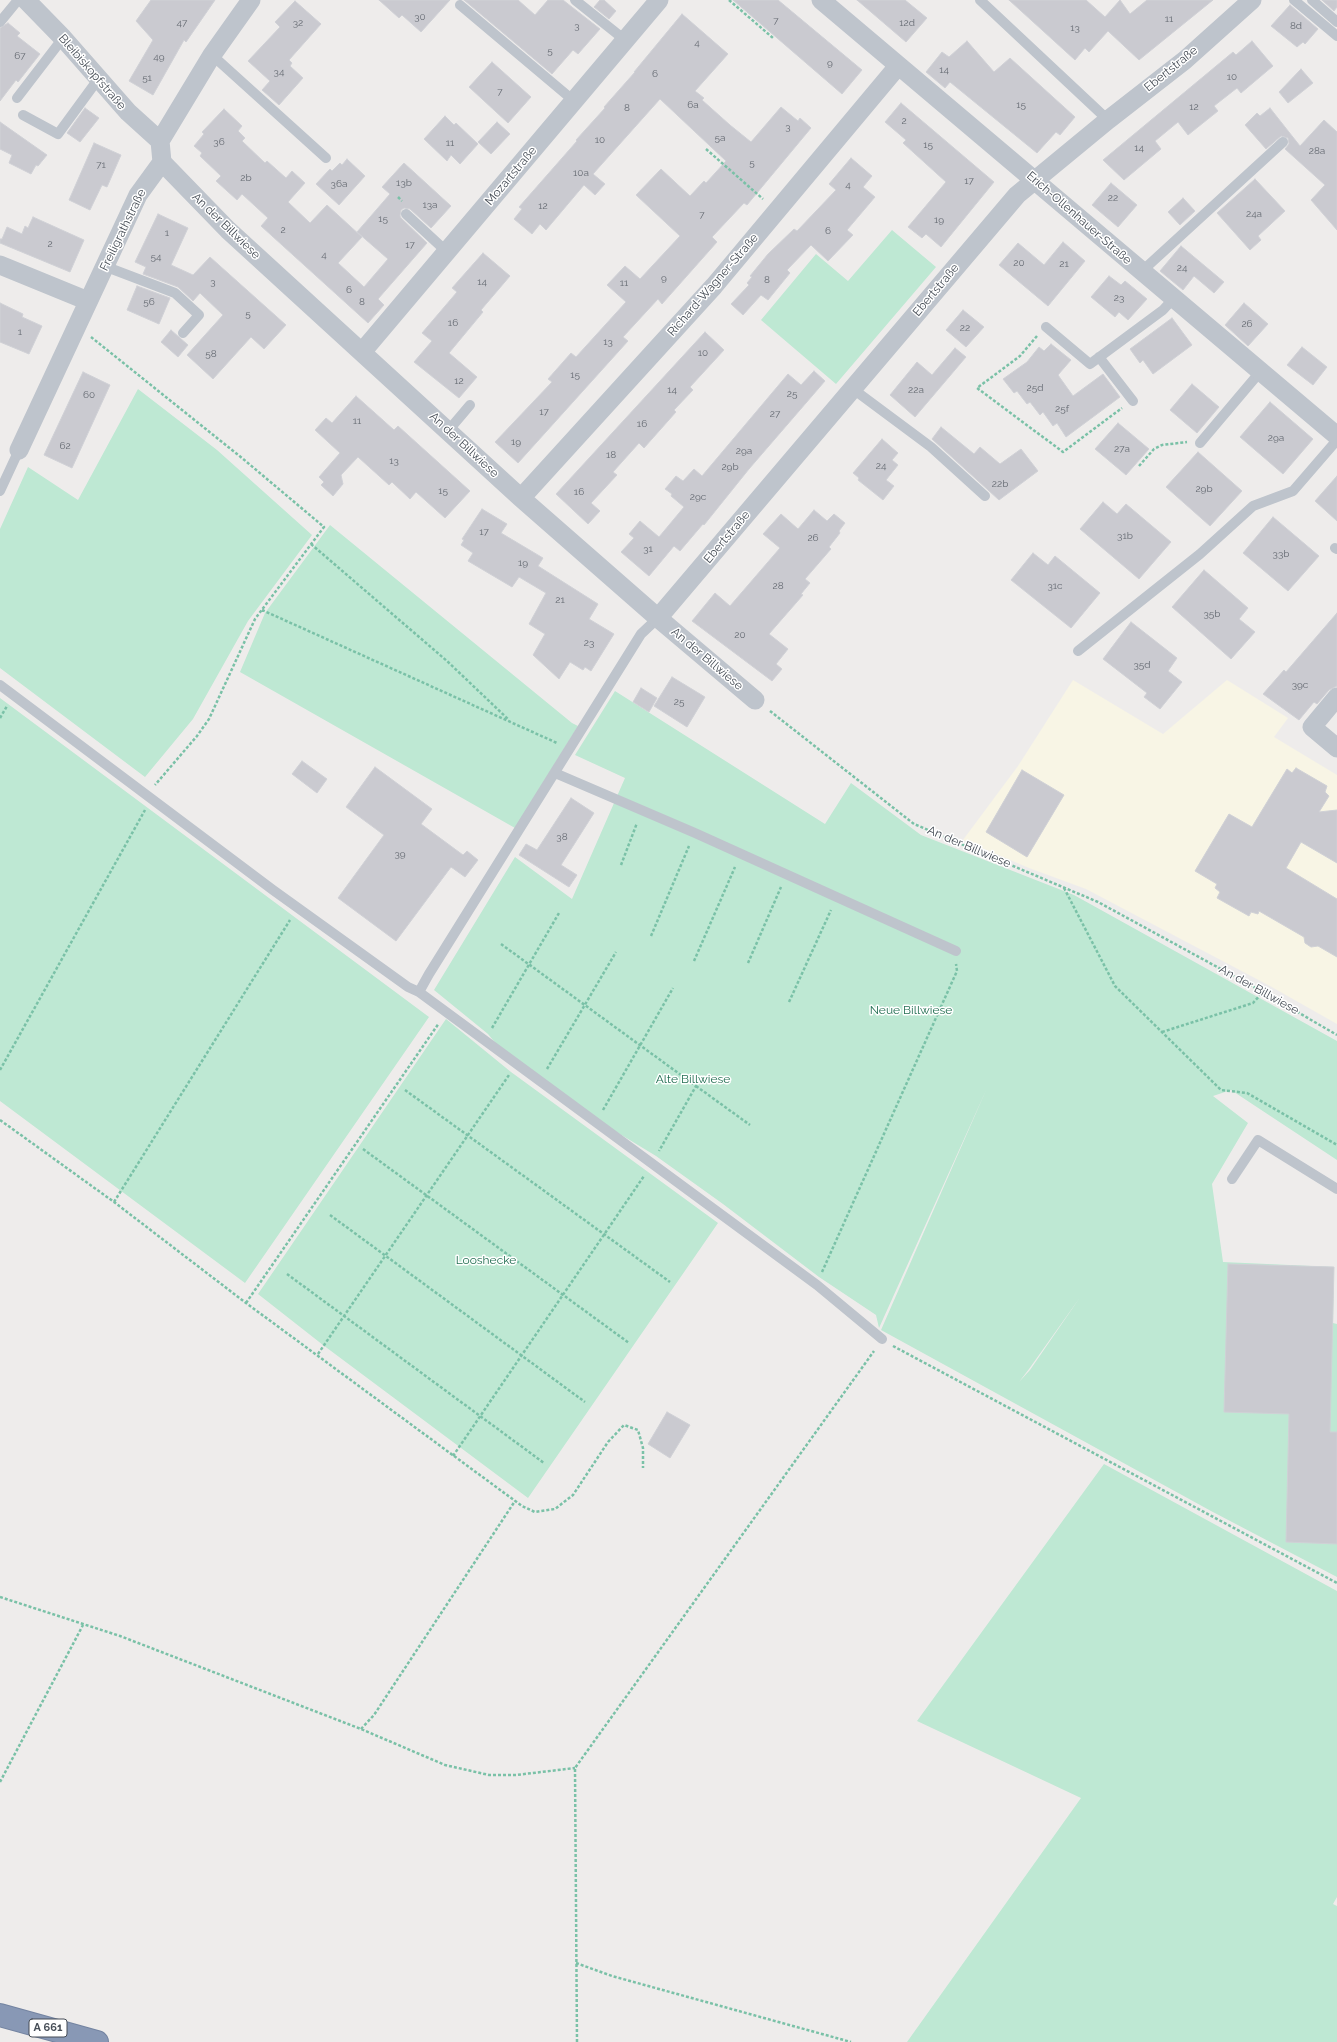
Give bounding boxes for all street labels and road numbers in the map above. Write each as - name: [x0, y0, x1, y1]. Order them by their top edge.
- street label: Bleibiskopfstraße: [55, 31, 129, 113]
- street label: Ebertstraße: [1142, 43, 1200, 95]
- street label: Mozartstraße: [482, 144, 540, 208]
- street label: Erich-Ollenhauer-Straße: [1024, 168, 1134, 268]
- street label: Freiligrathstraße: [97, 187, 149, 273]
- street label: An der Billwiese: [189, 190, 263, 262]
- street label: Richard-Wagner-Straße: [665, 231, 761, 339]
- street label: Ebertstraße: [910, 261, 962, 319]
- street label: An der Billwiese: [426, 409, 502, 481]
- street label: Ebertstraße: [701, 508, 753, 566]
- street label: An der Billwiese: [668, 625, 746, 693]
- street label: An der Billwiese: [925, 823, 1013, 871]
- street label: An der Billwiese: [1217, 962, 1301, 1018]
- road number: A 661: [29, 2019, 67, 2037]

